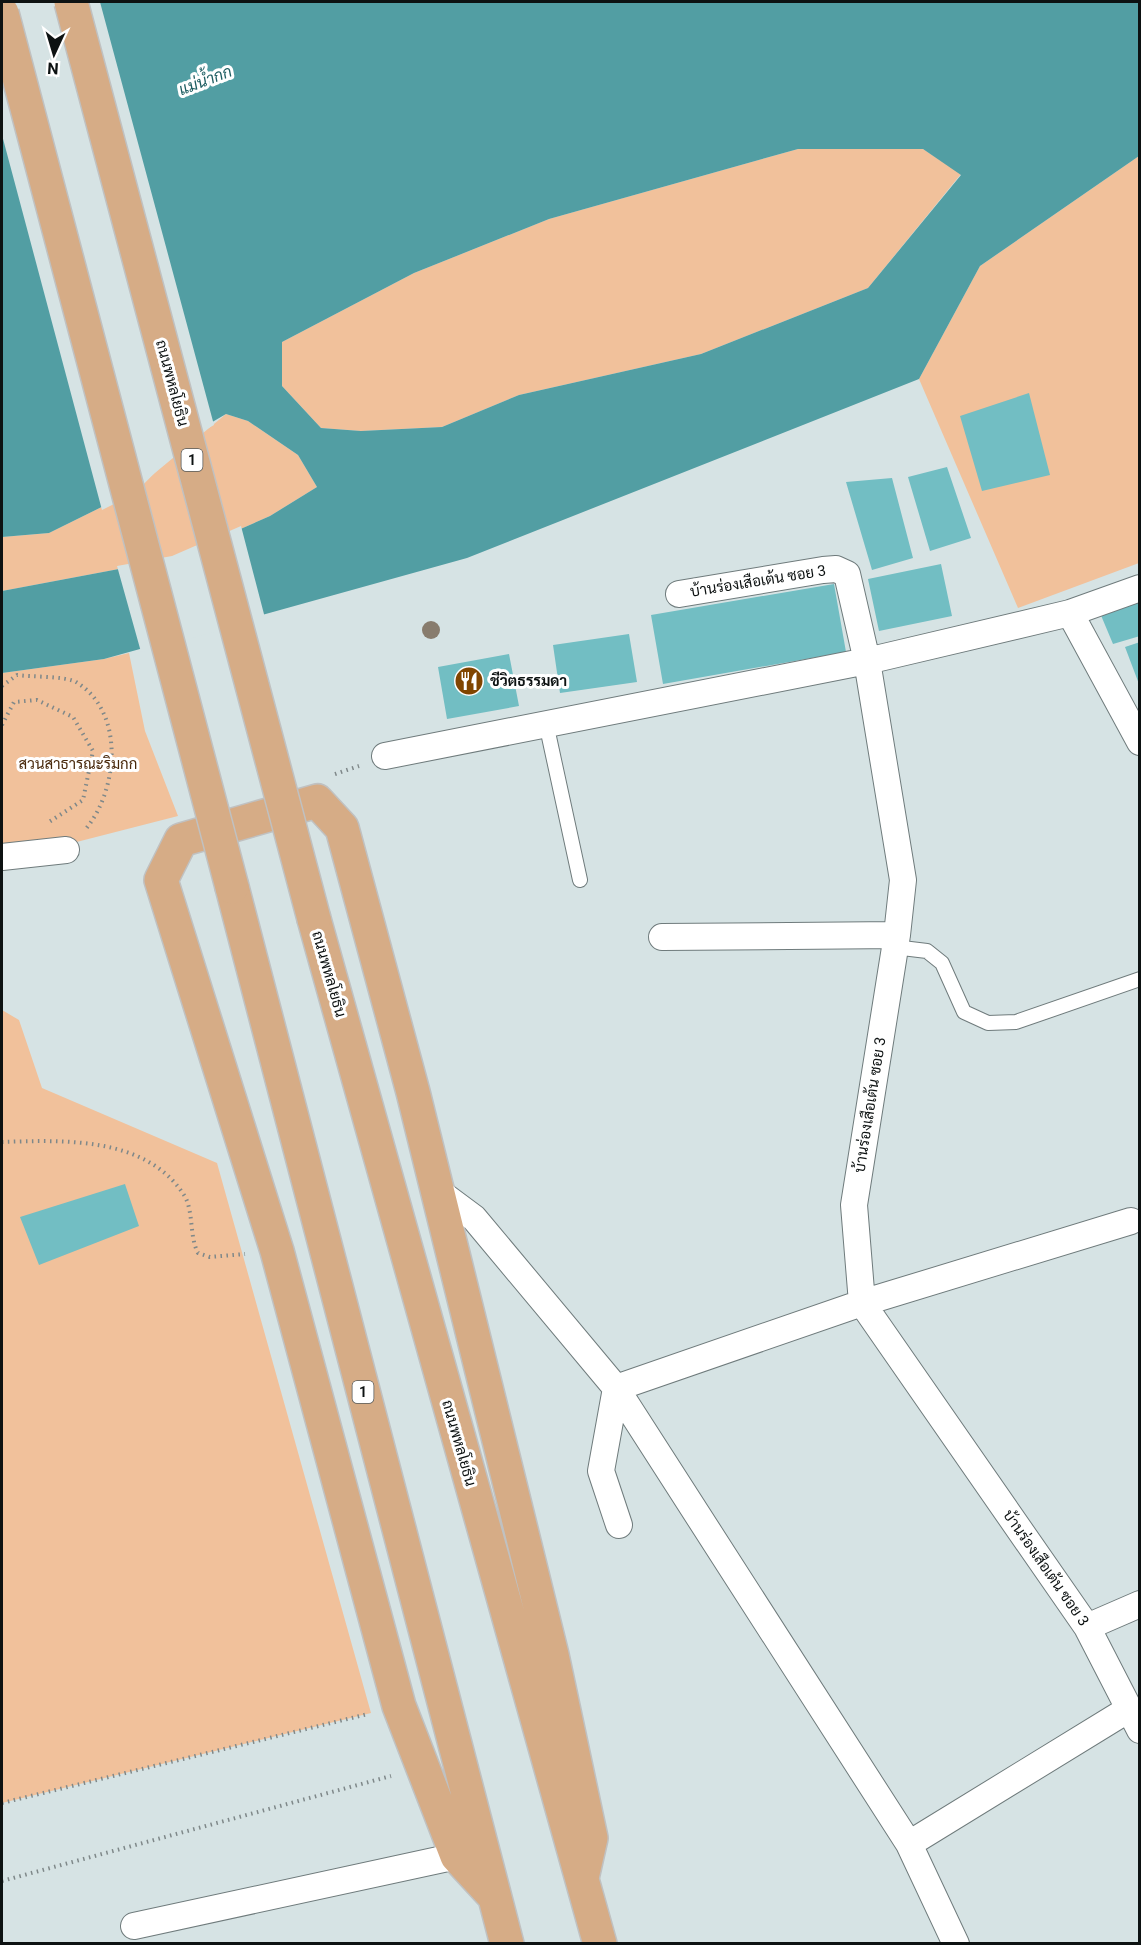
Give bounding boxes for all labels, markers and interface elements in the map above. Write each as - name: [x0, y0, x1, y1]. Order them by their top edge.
- north arrow: [24, 24, 84, 84]
- water label: แม่น้ำกก: [174, 57, 234, 99]
- text: N: [47, 59, 59, 78]
- street label: ถนนพหลโยธิน: [152, 338, 193, 428]
- road number: 1: [182, 449, 202, 471]
- street label: บ้านร่องเสือเต้น ซอย 3: [689, 560, 827, 601]
- restaurant icon: ชีวิตธรรมดา: [453, 665, 485, 697]
- place label: ชีวิตธรรมดา: [490, 671, 567, 690]
- park label: สวนสาธารณะริมกก: [19, 755, 137, 773]
- street label: ถนนพหลโยธิน: [308, 929, 351, 1019]
- street label: บ้านร่องเสือเต้น ซอย 3: [849, 1036, 890, 1174]
- road number: 1: [352, 1381, 374, 1403]
- street label: ถนนพหลโยธิน: [438, 1398, 481, 1488]
- street label: บ้านร่องเสือเต้น ซอย 3: [999, 1506, 1094, 1629]

